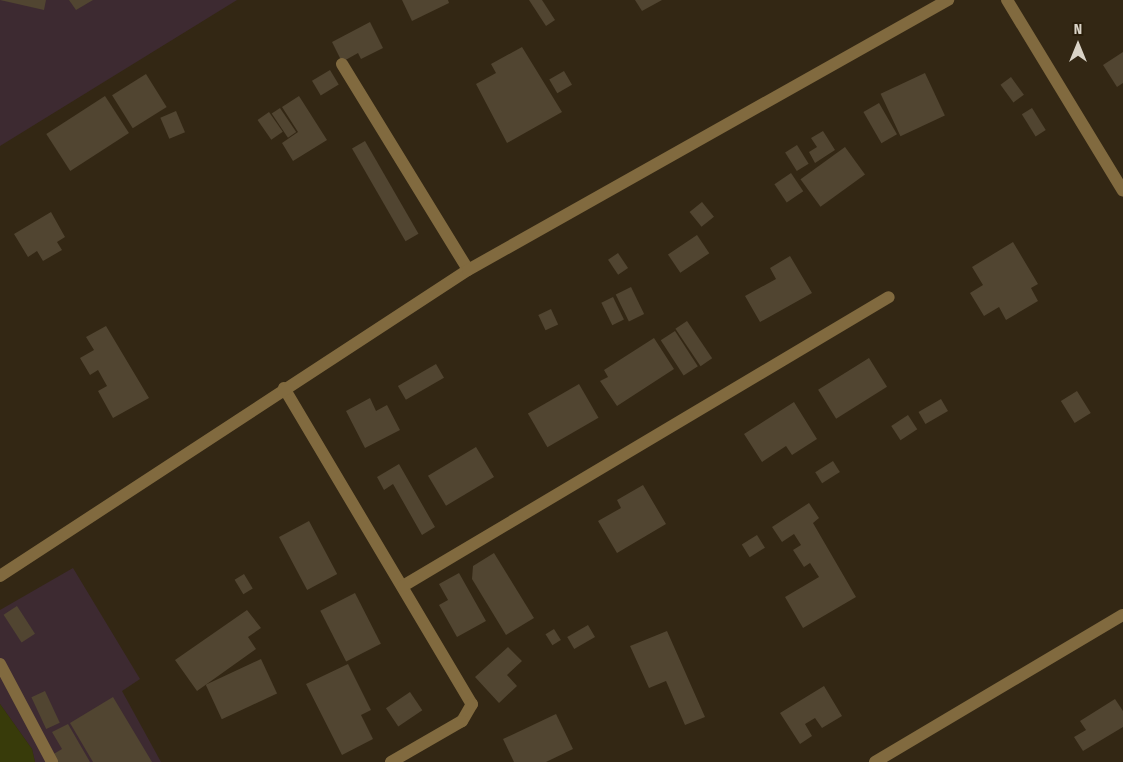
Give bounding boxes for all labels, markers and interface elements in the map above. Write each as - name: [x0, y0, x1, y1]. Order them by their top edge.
- north arrow: [1053, 20, 1103, 70]
- text: N: [1074, 21, 1082, 38]

